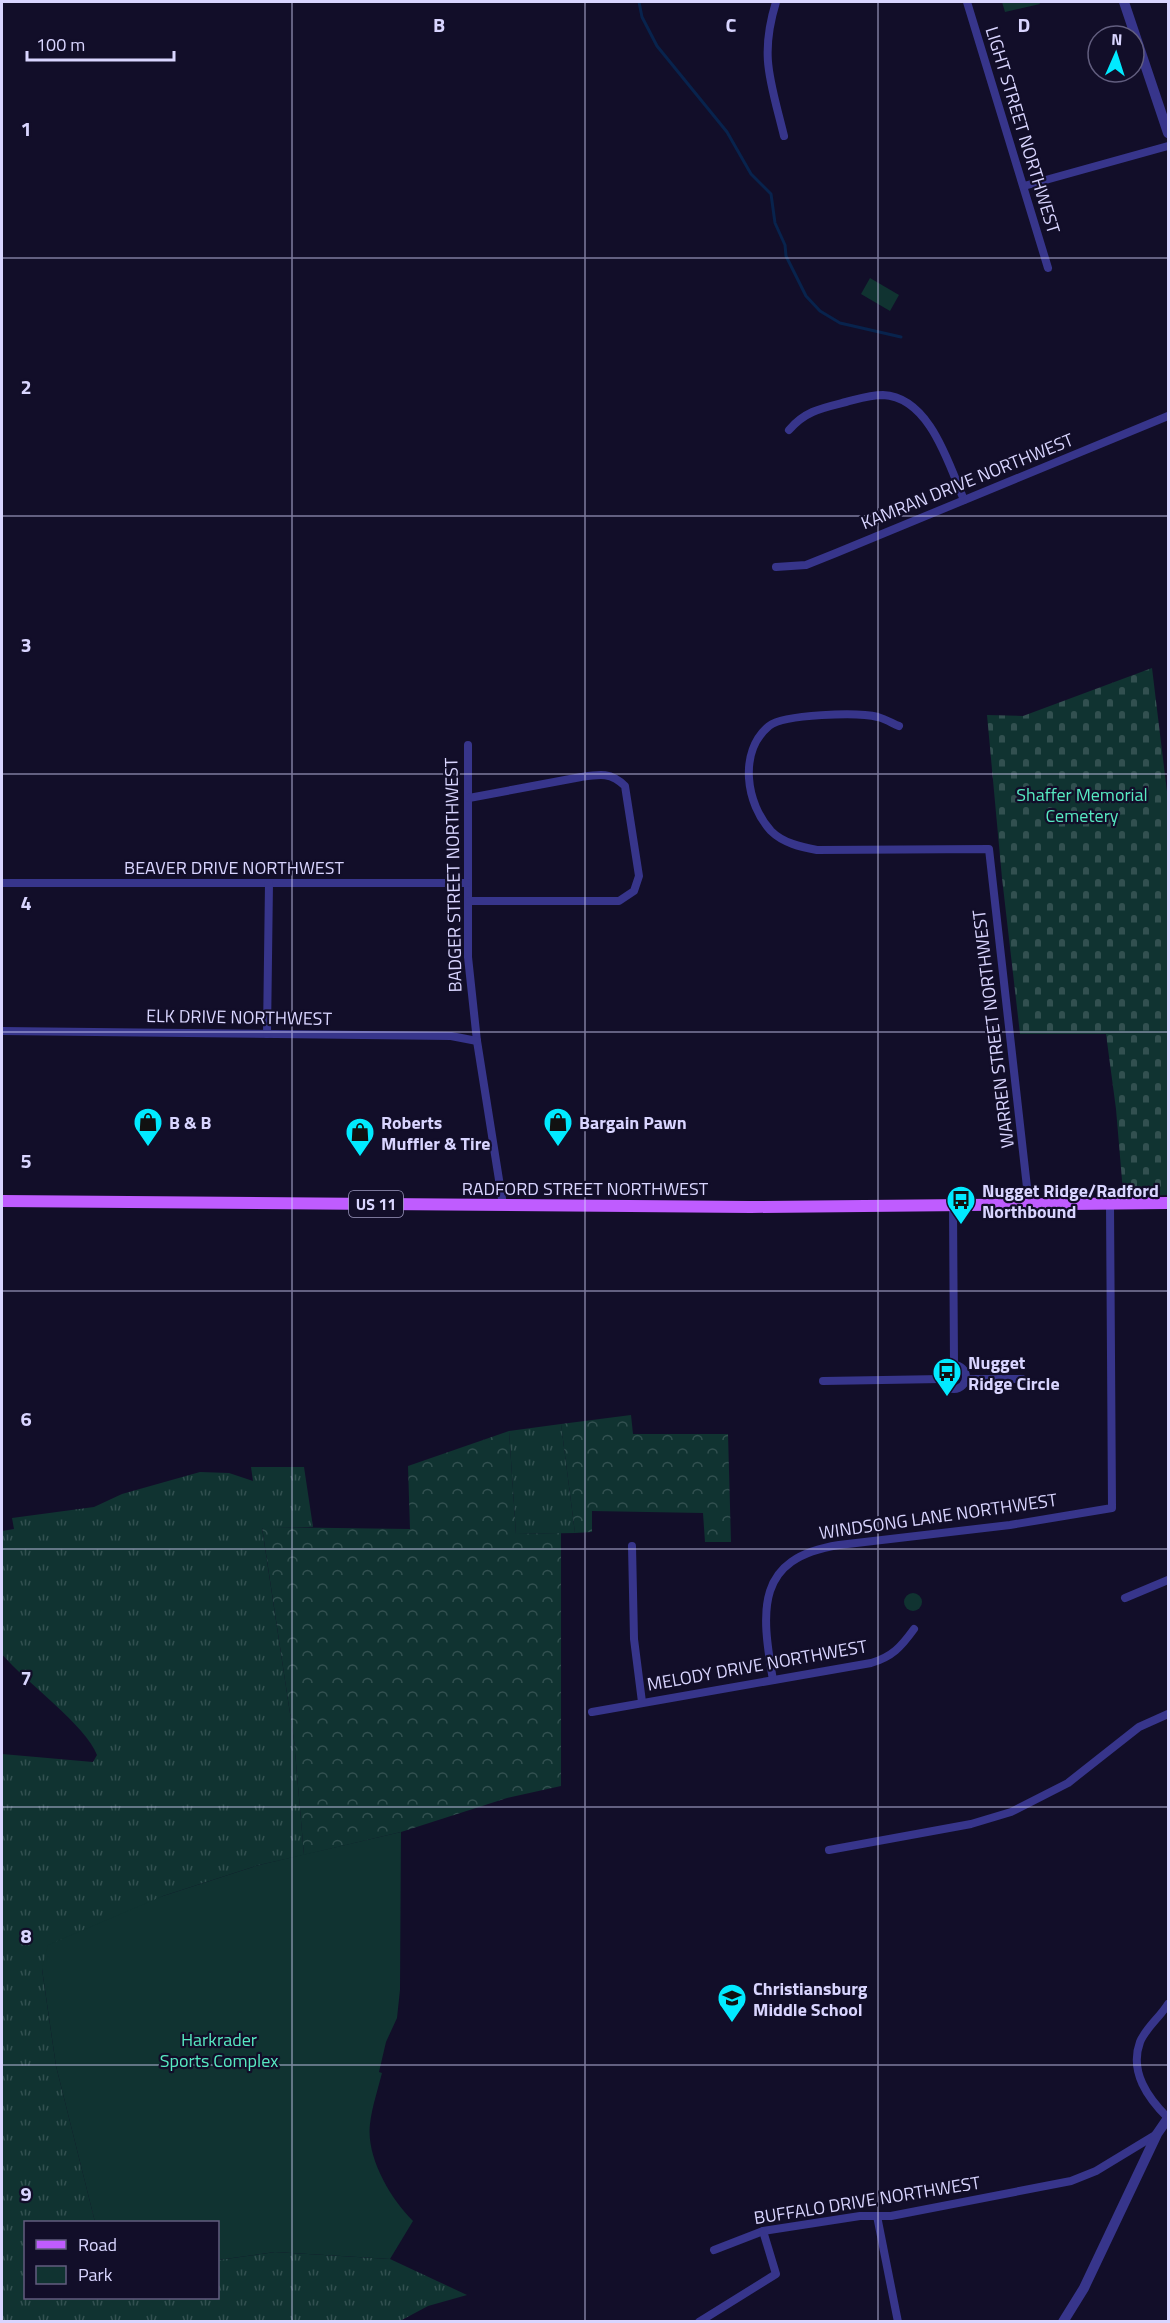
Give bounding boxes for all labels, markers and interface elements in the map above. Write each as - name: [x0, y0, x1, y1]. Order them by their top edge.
- text: B: [433, 9, 445, 40]
- text: C: [726, 9, 737, 40]
- text: D: [1018, 9, 1030, 40]
- street label: LIGHT STREET NORTHWEST: [979, 23, 1067, 237]
- scale bar: [27, 24, 174, 62]
- north arrow: [1086, 24, 1146, 84]
- text: N: [1111, 27, 1123, 51]
- text: 100 m: [36, 31, 85, 58]
- text: 1: [20, 113, 32, 144]
- text: 2: [20, 371, 32, 402]
- street label: KAMRAN DRIVE NORTHWEST: [857, 426, 1078, 536]
- text: 3: [20, 629, 32, 660]
- street label: BADGER STREET NORTHWEST: [437, 757, 469, 993]
- park label: Shaffer Memorial Cemetery: [1016, 781, 1148, 829]
- street label: BEAVER DRIVE NORTHWEST: [124, 854, 344, 881]
- text: 4: [20, 887, 32, 918]
- street label: WARREN STREET NORTHWEST: [965, 908, 1021, 1150]
- street label: ELK DRIVE NORTHWEST: [146, 1002, 333, 1032]
- shop icon: B & B: [132, 1106, 164, 1148]
- shop icon: Bargain Pawn: [542, 1106, 574, 1148]
- place label: B & B: [169, 1109, 211, 1136]
- place label: Roberts Muffler & Tire: [381, 1109, 491, 1157]
- place label: Bargain Pawn: [579, 1109, 687, 1136]
- shop icon: Roberts Muffler & Tire: [344, 1116, 376, 1158]
- text: 5: [20, 1145, 32, 1176]
- street label: RADFORD STREET NORTHWEST: [462, 1175, 709, 1202]
- place label: Nugget Ridge/Radford Northbound: [982, 1177, 1159, 1225]
- bus stop icon: Nugget Ridge/Radford Northbound: [945, 1184, 977, 1226]
- road number: US 11: [349, 1191, 403, 1217]
- place label: Nugget Ridge Circle: [968, 1349, 1060, 1397]
- bus stop icon: Nugget Ridge Circle: [931, 1356, 963, 1398]
- text: 6: [20, 1403, 32, 1434]
- street label: WINDSONG LANE NORTHWEST: [817, 1486, 1059, 1546]
- street label: MELODY DRIVE NORTHWEST: [645, 1632, 870, 1698]
- text: 7: [20, 1662, 32, 1693]
- text: 8: [20, 1920, 32, 1951]
- place label: Christiansburg Middle School: [753, 1975, 868, 2023]
- school or university icon: Christiansburg Middle School: [716, 1982, 748, 2024]
- park label: Harkrader Sports Complex: [160, 2026, 278, 2074]
- street label: BUFFALO DRIVE NORTHWEST: [752, 2169, 983, 2231]
- text: 9: [20, 2178, 32, 2209]
- legend: [24, 2221, 219, 2299]
- text: Road: [78, 2231, 117, 2258]
- text: Park: [78, 2261, 113, 2288]

